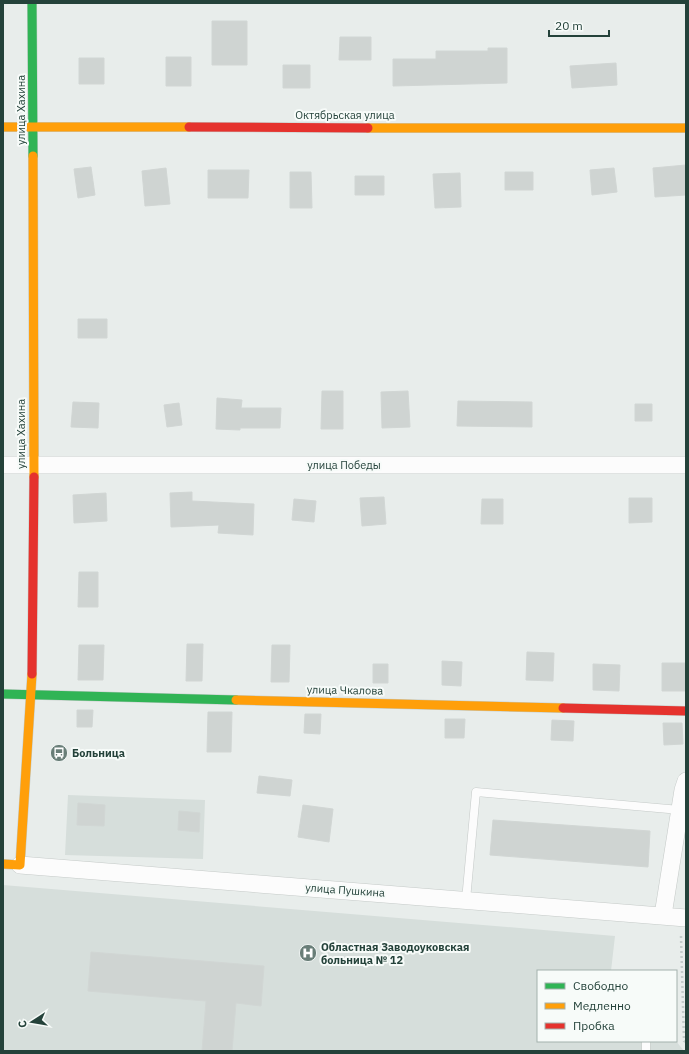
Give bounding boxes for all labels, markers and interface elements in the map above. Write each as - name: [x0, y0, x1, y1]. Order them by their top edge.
- scale bar: [549, 12, 609, 38]
- text: 20 m: [555, 18, 583, 33]
- street label: улица Хахина: [14, 75, 28, 145]
- street label: Октябрьская улица: [295, 108, 395, 122]
- street label: улица Хахина: [14, 399, 28, 469]
- street label: улица Победы: [307, 458, 381, 472]
- street label: улица Чкалова: [307, 682, 383, 698]
- bus stop icon: Больница: [49, 743, 69, 763]
- place label: Больница: [72, 746, 125, 760]
- street label: улица Пушкина: [305, 880, 385, 900]
- place label: Областная Заводоуковская больница № 12: [321, 940, 469, 967]
- hospital icon: Областная Заводоуковская больница № 12: [298, 943, 318, 963]
- legend: [537, 970, 677, 1042]
- text: Свободно: [573, 978, 629, 993]
- text: Медленно: [573, 998, 631, 1013]
- north arrow: [12, 1002, 52, 1042]
- text: Пробка: [573, 1018, 615, 1033]
- text: С: [15, 1019, 30, 1029]

